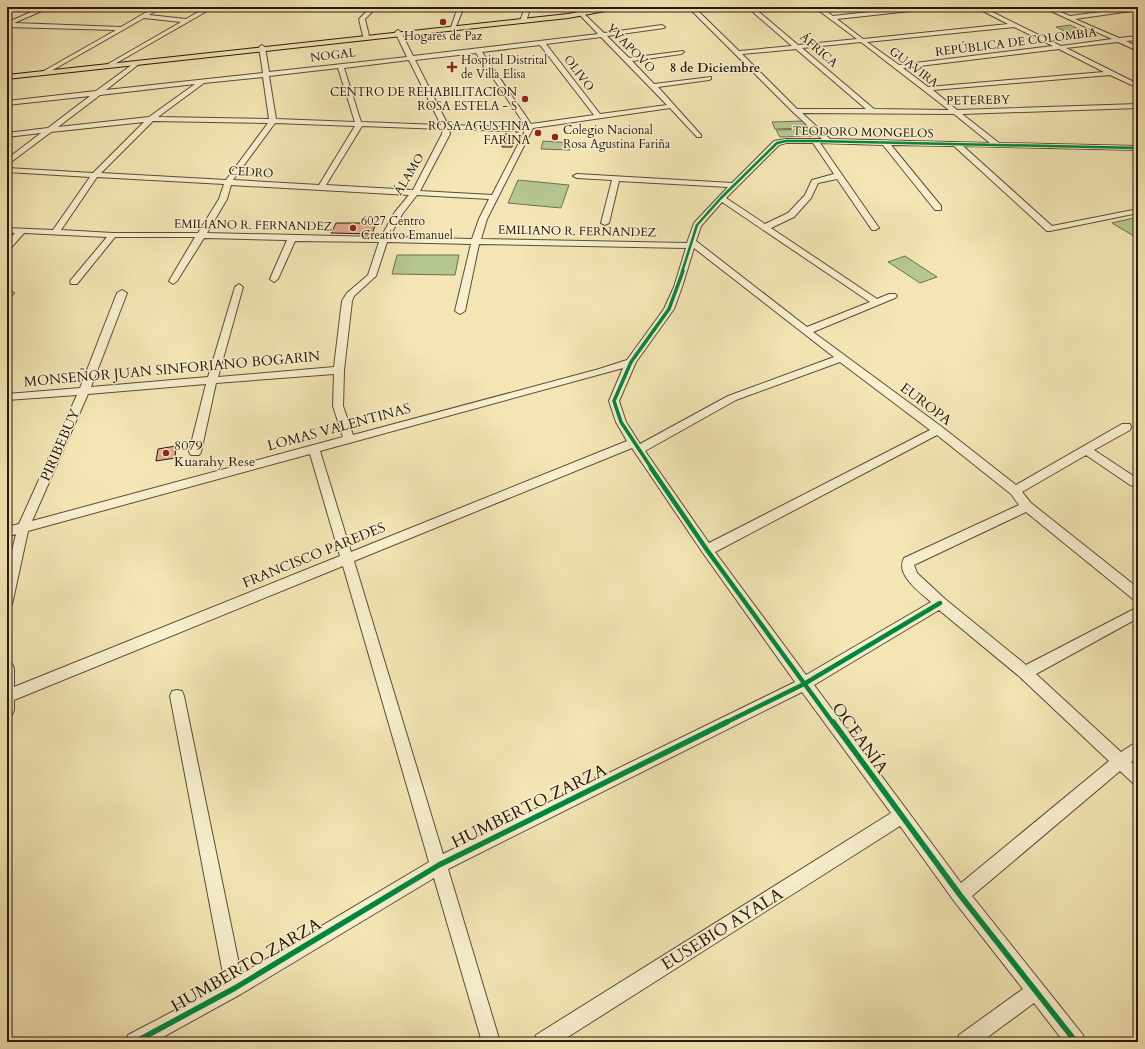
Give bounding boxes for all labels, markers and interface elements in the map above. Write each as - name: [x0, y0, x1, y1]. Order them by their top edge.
- marker: Hogares de Paz: [438, 17, 448, 27]
- street label: YVAPOVO: [603, 20, 659, 76]
- street label: REPÚBLICA DE COLOMBIA: [934, 23, 1098, 60]
- place label: Hogares de Paz: [404, 28, 483, 44]
- street label: ÁFRICA: [797, 28, 842, 71]
- street label: GUAVIRA: [886, 43, 942, 91]
- street label: NOGAL: [309, 44, 357, 66]
- place label: Hospital Distrital de Villa Elisa: [461, 52, 547, 82]
- street label: OLIVO: [560, 52, 598, 94]
- district label: 8 de Diciembre: [670, 59, 760, 77]
- marker: Hospital Distrital de Villa Elisa: [446, 61, 458, 73]
- place label: CENTRO DE REHABILITACION ROSA ESTELA - S: [330, 84, 518, 114]
- street label: PETEREBY: [946, 91, 1010, 109]
- marker: CENTRO DE REHABILITACION ROSA ESTELA - S: [520, 94, 530, 104]
- place label: ROSA AGUSTINA FARIÑA: [428, 118, 530, 148]
- place label: Colegio Nacional Rosa Agustina Fariña: [563, 122, 671, 152]
- street label: TEODORO MONGELOS: [792, 123, 934, 141]
- marker: ROSA AGUSTINA FARIÑA: [533, 128, 543, 138]
- marker: Colegio Nacional Rosa Agustina Fariña: [550, 132, 560, 142]
- street label: ÁLAMO: [389, 150, 428, 198]
- street label: CEDRO: [228, 162, 274, 182]
- place label: 6027 Centro Creativo Emanuel: [361, 213, 453, 243]
- street label: EMILIANO R. FERNANDEZ: [174, 216, 332, 234]
- street label: EMILIANO R. FERNANDEZ: [498, 222, 656, 240]
- marker: 6027 Centro Creativo Emanuel: [348, 223, 358, 233]
- street label: MONSEÑOR JUAN SINFORIANO BOGARIN: [23, 347, 321, 391]
- street label: EUROPA: [896, 378, 956, 430]
- street label: LOMAS VALENTINAS: [265, 399, 413, 455]
- street label: PIRIBEBUY: [36, 405, 85, 484]
- place label: 8079 Kuarahy Rese: [174, 436, 255, 471]
- marker: 8079 Kuarahy Rese: [161, 448, 171, 458]
- street label: FRANCISCO PAREDES: [240, 518, 388, 592]
- street label: OCEANÍA: [826, 698, 894, 779]
- street label: HUMBERTO ZARZA: [448, 758, 611, 854]
- street label: EUSEBIO AYALA: [657, 882, 788, 976]
- street label: HUMBERTO ZARZA: [167, 912, 326, 1017]

